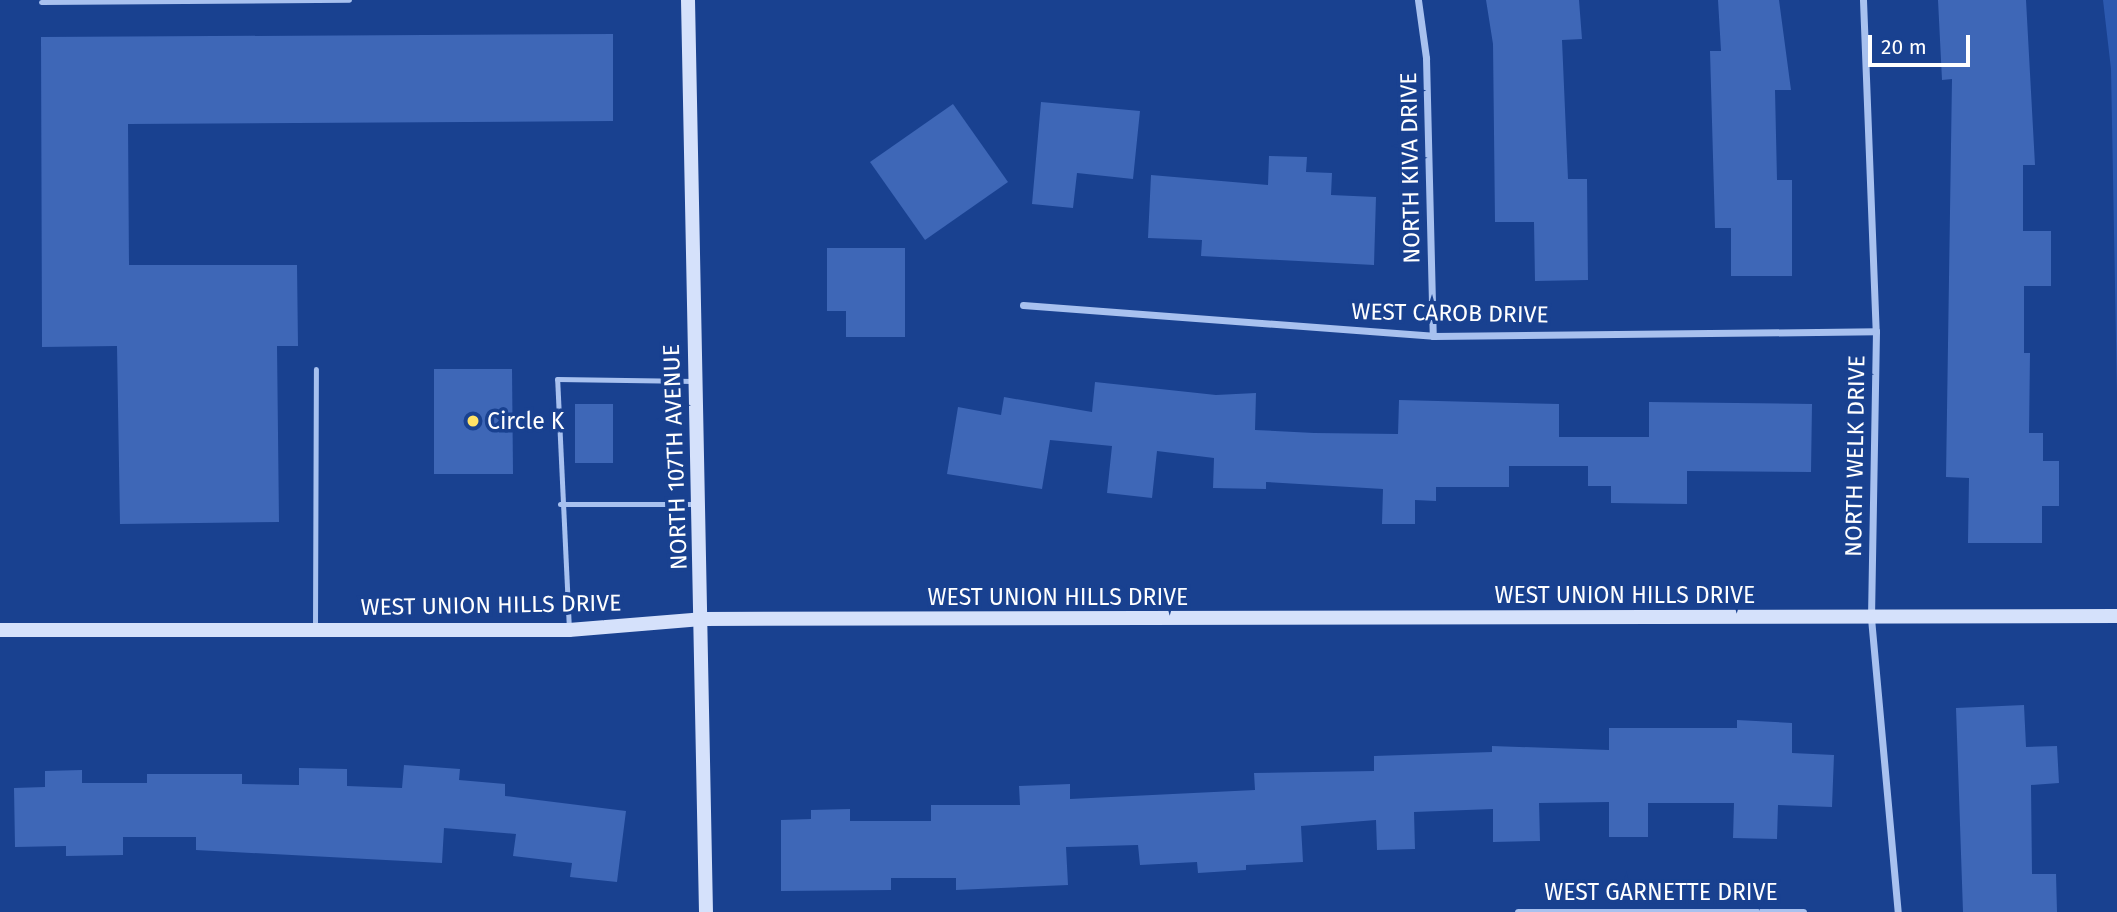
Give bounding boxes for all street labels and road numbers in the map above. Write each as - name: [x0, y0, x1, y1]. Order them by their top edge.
- street label: NORTH KIVA DRIVE: [1395, 72, 1425, 264]
- street label: WEST CAROB DRIVE: [1351, 297, 1549, 329]
- street label: NORTH 107TH AVENUE: [657, 344, 693, 570]
- street label: NORTH WELK DRIVE: [1839, 355, 1871, 557]
- street label: WEST UNION HILLS DRIVE: [1495, 581, 1755, 609]
- street label: WEST UNION HILLS DRIVE: [928, 583, 1188, 611]
- street label: WEST UNION HILLS DRIVE: [360, 589, 622, 621]
- street label: WEST GARNETTE DRIVE: [1544, 878, 1778, 906]

